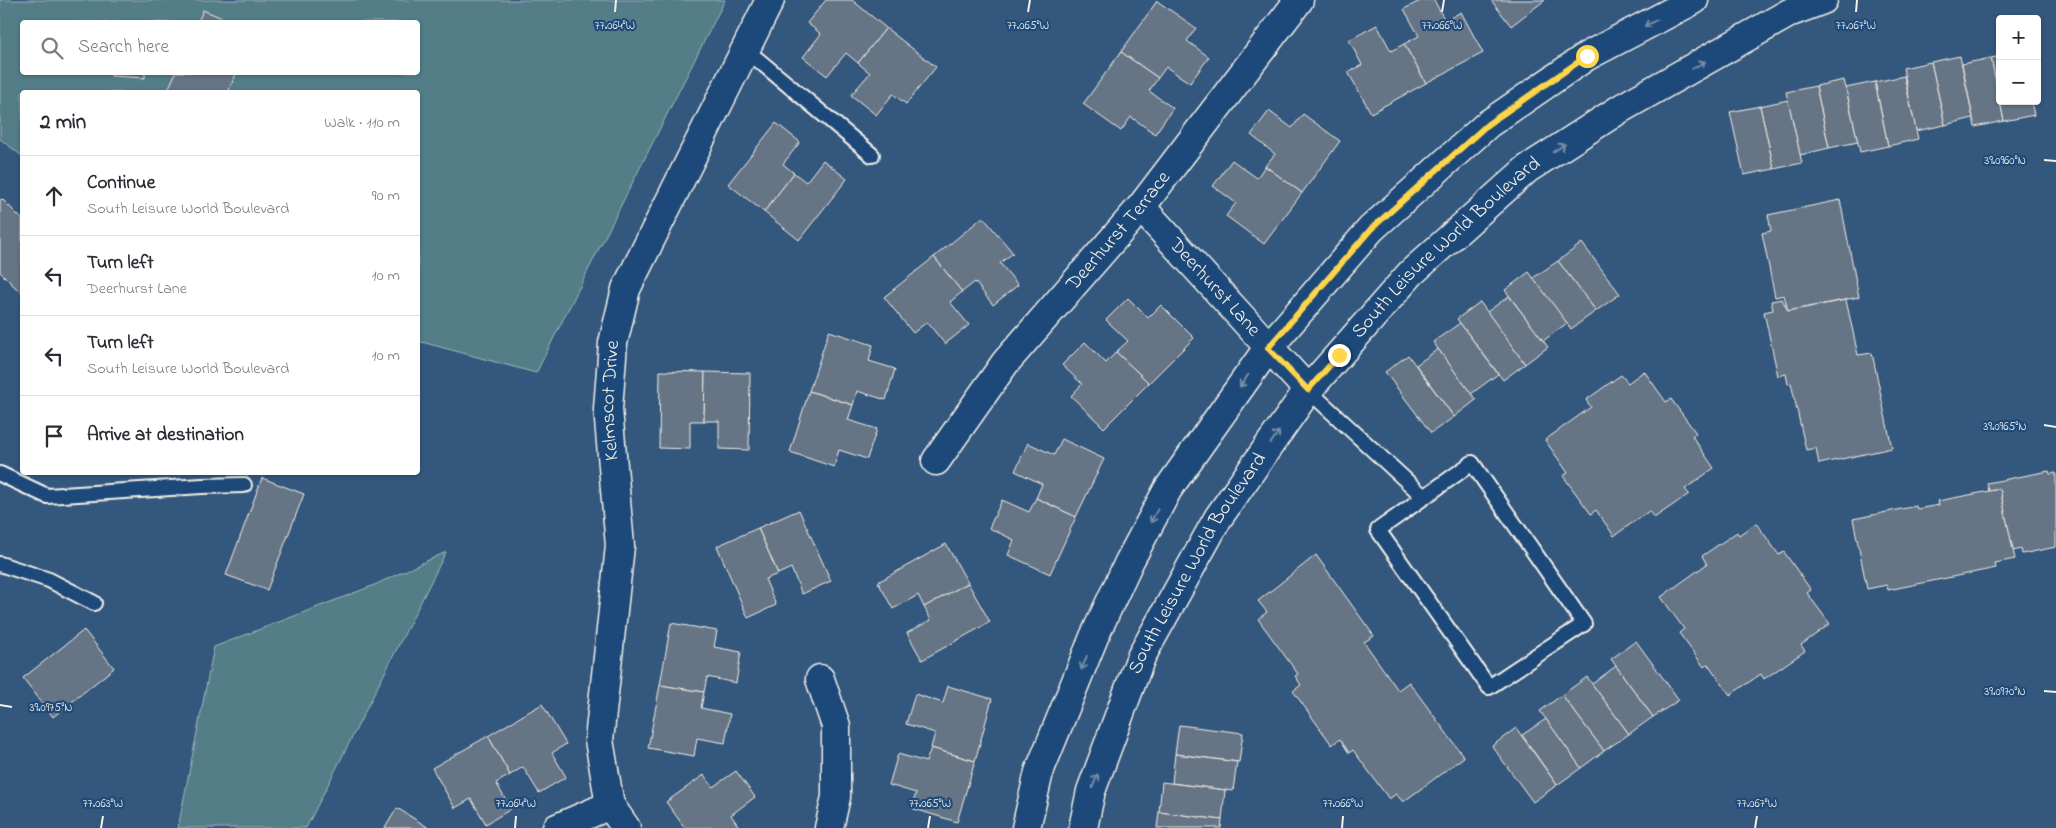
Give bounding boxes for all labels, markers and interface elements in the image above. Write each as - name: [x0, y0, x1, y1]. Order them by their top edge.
- map controls: [1996, 15, 2041, 105]
- button: +: [1996, 15, 2041, 60]
- text: 77.064°W: [595, 17, 635, 35]
- text: 77.065°W: [1007, 17, 1049, 35]
- text: 77.066°W: [1422, 17, 1462, 35]
- text: 77.067°W: [1836, 17, 1876, 35]
- one-way arrow: [1643, 18, 1658, 28]
- search box: [20, 20, 420, 75]
- icon: search: [38, 34, 66, 62]
- text: Search here: [78, 34, 169, 61]
- route start: [1576, 45, 1599, 68]
- one-way arrow: [1691, 59, 1705, 69]
- button: −: [1996, 60, 2041, 105]
- text: 2 min: [40, 108, 86, 138]
- text: Walk · 110 m: [324, 111, 400, 135]
- one-way arrow: [1552, 143, 1566, 153]
- street label: South Leisure World Boulevard: [1345, 149, 1546, 345]
- text: 39.0960°N: [1984, 152, 2026, 170]
- street label: Deerhurst Terrace: [1059, 165, 1178, 298]
- text: Continue: [87, 170, 155, 197]
- icon: ahead: [40, 182, 68, 210]
- text: 90 m: [372, 184, 400, 208]
- text: South Leisure World Boulevard: [87, 197, 289, 221]
- street label: Deerhurst Lane: [1161, 231, 1267, 343]
- text: Turn left: [87, 250, 154, 277]
- icon: left: [40, 262, 68, 290]
- text: 10 m: [372, 264, 400, 288]
- text: Deerhurst Lane: [87, 277, 187, 301]
- text: Turn left: [87, 330, 154, 357]
- street label: Kelmscot Drive: [593, 339, 628, 462]
- icon: left: [40, 342, 68, 370]
- text: 10 m: [372, 344, 400, 368]
- route end: [1328, 344, 1351, 367]
- text: South Leisure World Boulevard: [87, 357, 289, 381]
- one-way arrow: [1239, 374, 1249, 388]
- text: 39.0965°N: [1983, 418, 2027, 436]
- icon: arrive: [40, 422, 68, 450]
- text: Arrive at destination: [87, 422, 244, 449]
- one-way arrow: [1270, 430, 1280, 444]
- street label: South Leisure World Boulevard: [1121, 447, 1274, 678]
- one-way arrow: [1149, 508, 1158, 523]
- one-way arrow: [1079, 655, 1088, 670]
- text: 39.0970°N: [1984, 683, 2026, 701]
- text: 39.0975°N: [30, 699, 72, 717]
- one-way arrow: [1091, 774, 1100, 789]
- text: 77.063°W: [83, 795, 123, 813]
- text: 77.064°W: [496, 795, 536, 813]
- text: 77.065°W: [909, 795, 951, 813]
- text: 77.066°W: [1323, 795, 1363, 813]
- text: 77.067°W: [1737, 795, 1777, 813]

